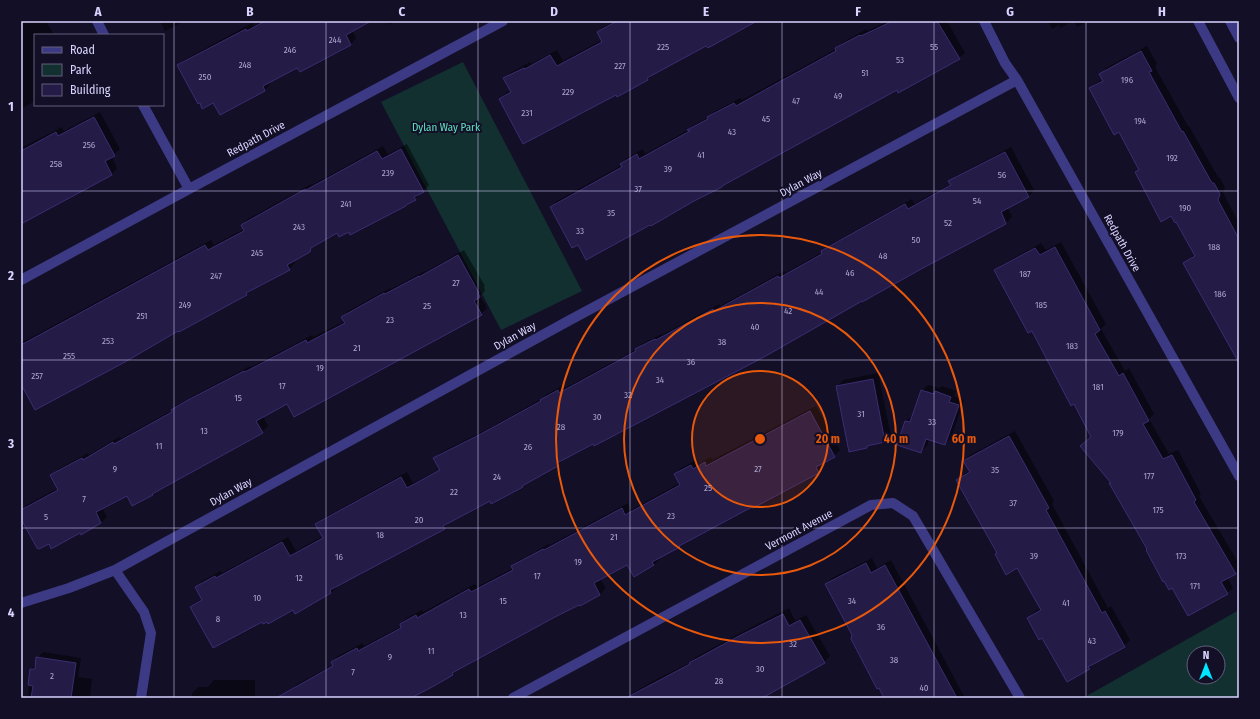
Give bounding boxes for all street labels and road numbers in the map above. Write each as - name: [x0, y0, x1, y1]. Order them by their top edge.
- street label: Redpath Drive: [225, 118, 287, 160]
- street label: Dylan Way: [778, 166, 824, 200]
- street label: Redpath Drive: [1101, 212, 1143, 274]
- street label: Dylan Way: [492, 319, 538, 353]
- street label: Dylan Way: [208, 475, 254, 509]
- street label: Vermont Avenue: [763, 507, 835, 553]

